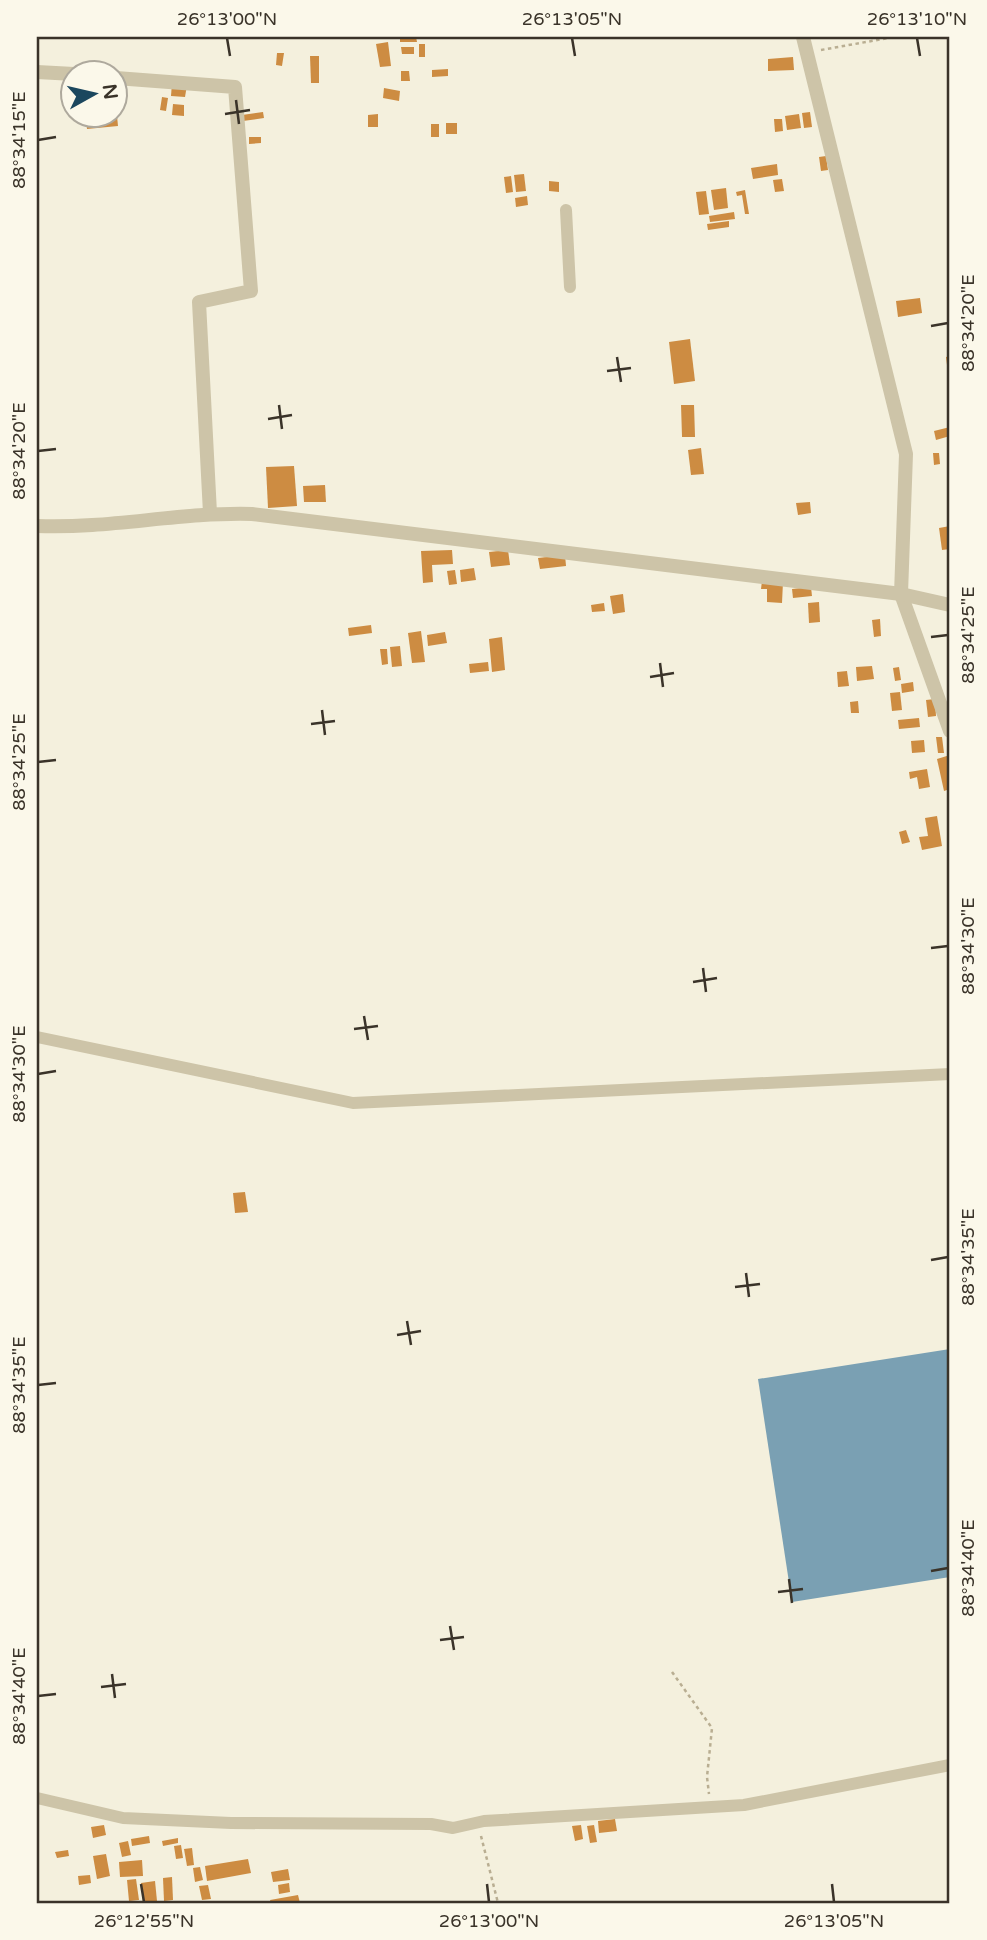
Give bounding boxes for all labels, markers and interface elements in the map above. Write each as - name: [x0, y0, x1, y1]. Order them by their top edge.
- text: 26°13'00"N: [177, 8, 277, 30]
- text: 26°13'05"N: [522, 8, 622, 30]
- text: 26°13'10"N: [867, 8, 967, 30]
- north arrow: [60, 60, 130, 130]
- text: N: [98, 83, 122, 101]
- text: 88°34'15"E: [8, 91, 30, 189]
- text: 88°34'20"E: [957, 274, 979, 372]
- text: 88°34'20"E: [8, 402, 30, 500]
- text: 88°34'25"E: [957, 586, 979, 684]
- text: 88°34'25"E: [8, 713, 30, 811]
- text: 88°34'30"E: [957, 897, 979, 995]
- text: 88°34'30"E: [8, 1025, 30, 1123]
- text: 88°34'35"E: [957, 1208, 979, 1306]
- text: 88°34'35"E: [8, 1336, 30, 1434]
- text: 88°34'40"E: [957, 1519, 979, 1617]
- text: 88°34'40"E: [8, 1647, 30, 1745]
- text: 26°12'55"N: [94, 1910, 194, 1932]
- text: 26°13'00"N: [439, 1910, 539, 1932]
- text: 26°13'05"N: [784, 1910, 884, 1932]

